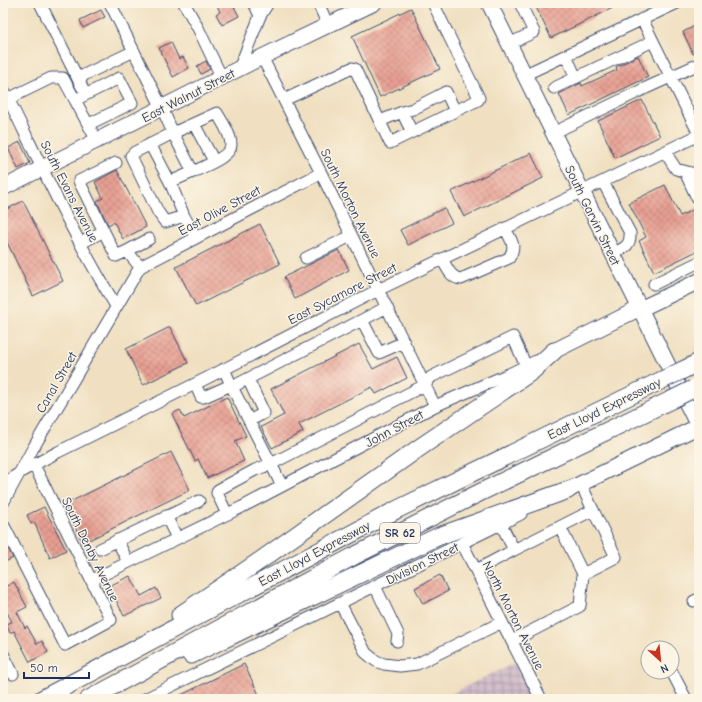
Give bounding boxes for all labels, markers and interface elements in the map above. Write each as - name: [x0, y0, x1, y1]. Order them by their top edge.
- street label: East Walnut Street: [139, 65, 238, 125]
- street label: South Evans Avenue: [37, 138, 102, 245]
- street label: South Morton Avenue: [318, 146, 384, 261]
- street label: South Garvin Street: [562, 163, 624, 269]
- street label: East Olive Street: [176, 182, 264, 238]
- street label: East Sycamore Street: [285, 259, 400, 327]
- street label: Canal Street: [33, 348, 81, 416]
- street label: East Lloyd Expressway: [545, 374, 663, 442]
- street label: John Street: [363, 406, 427, 450]
- street label: South Denby Avenue: [59, 495, 123, 604]
- street label: East Lloyd Expressway: [256, 518, 373, 589]
- road number: SR 62: [380, 523, 420, 543]
- street label: Division Street: [383, 539, 462, 587]
- street label: North Morton Avenue: [480, 558, 548, 672]
- north arrow: [640, 640, 680, 680]
- scale bar: [24, 654, 89, 680]
- text: 50 m: [30, 661, 58, 675]
- text: N: [658, 661, 670, 676]

